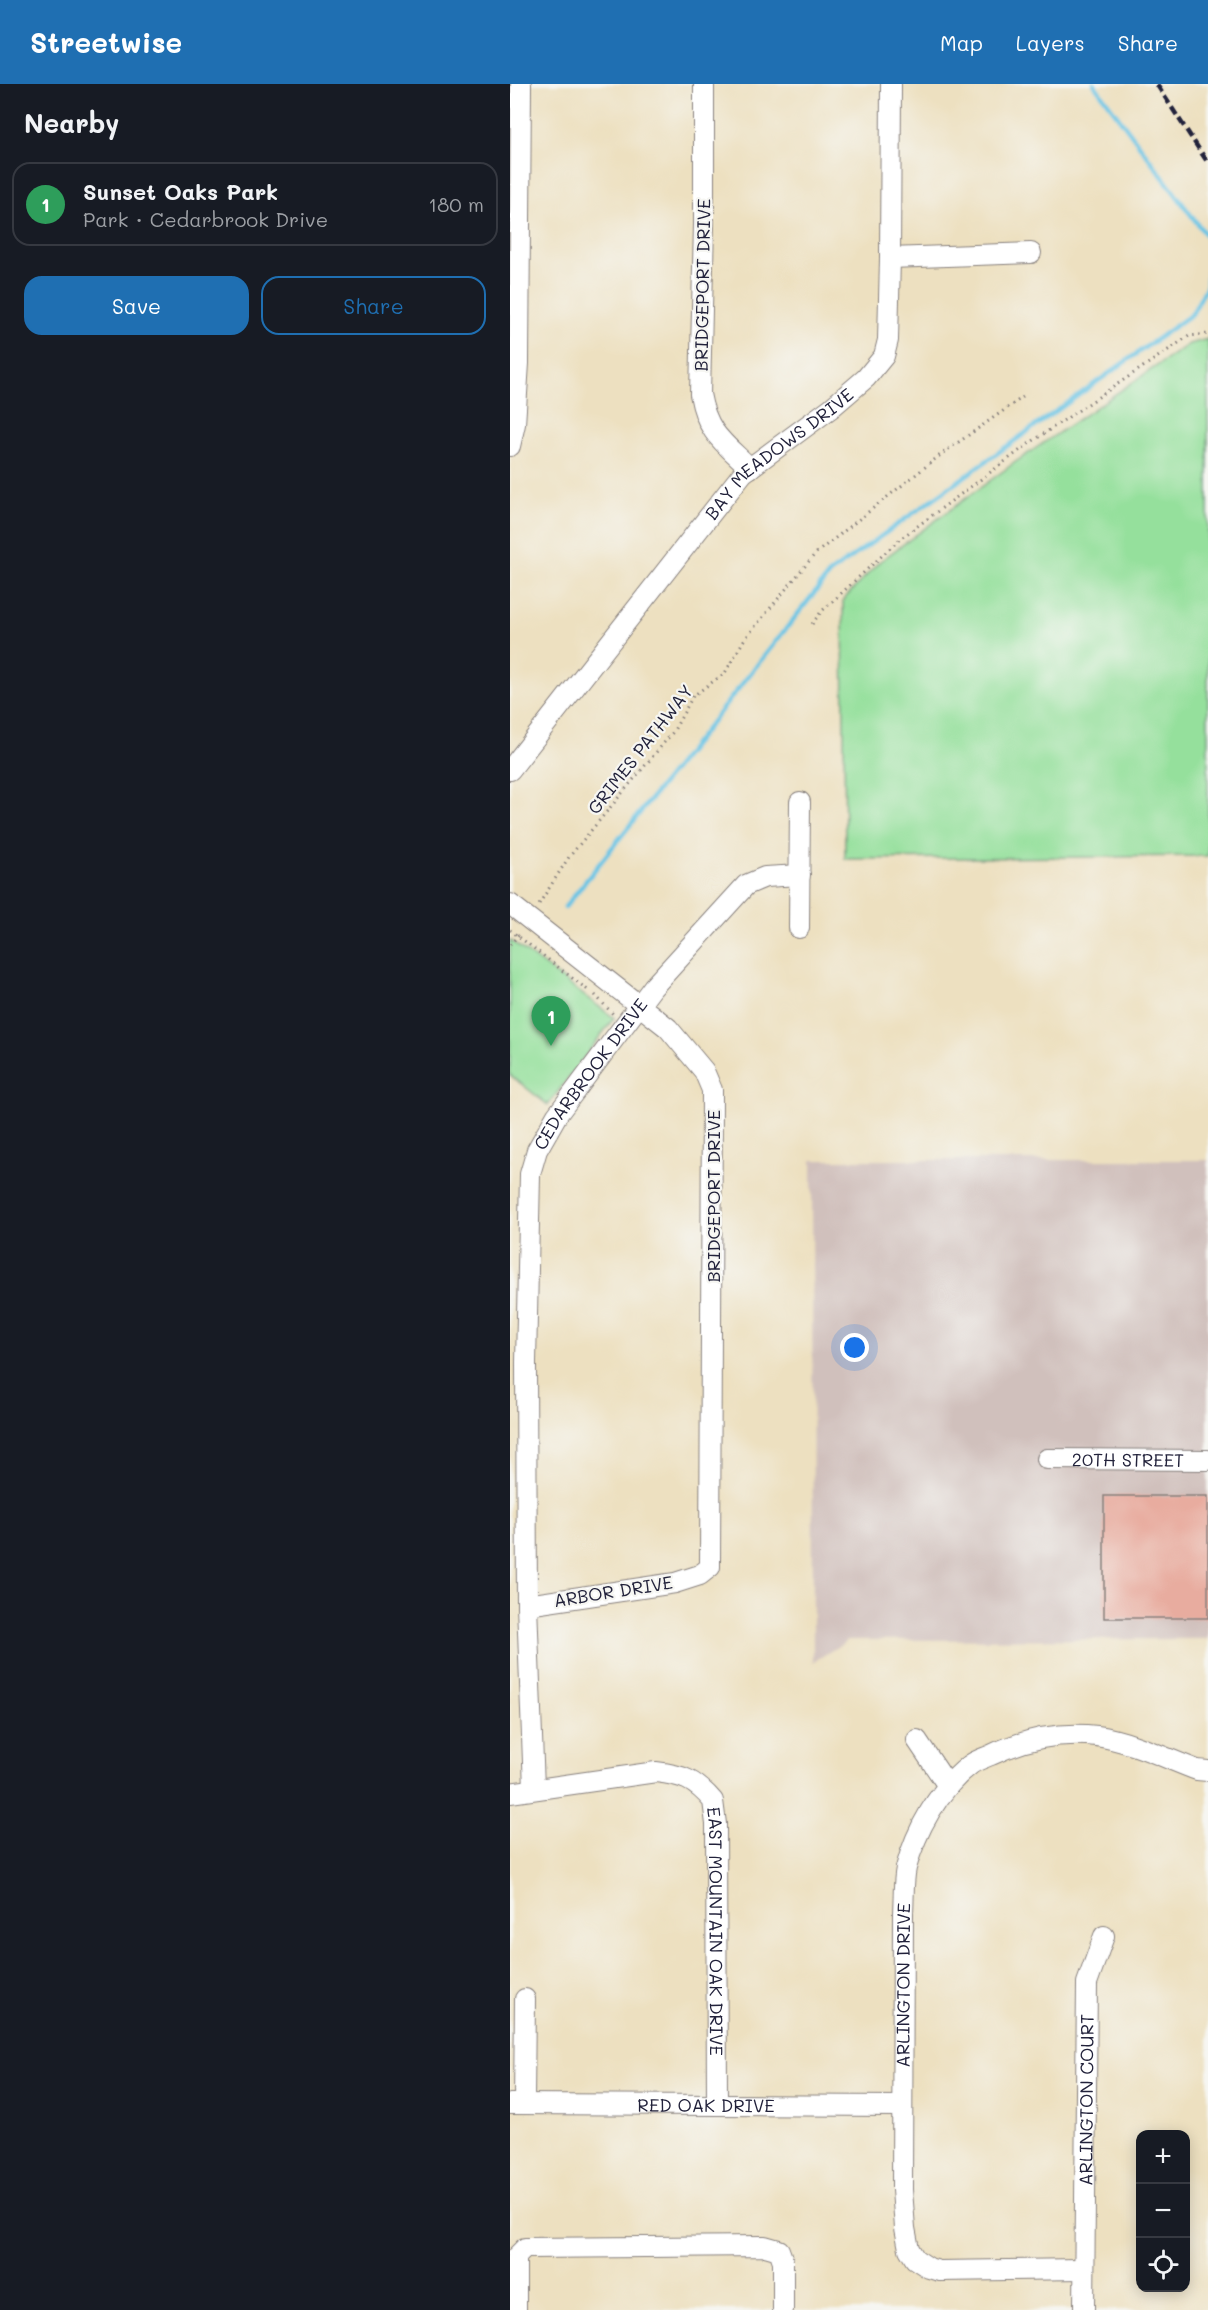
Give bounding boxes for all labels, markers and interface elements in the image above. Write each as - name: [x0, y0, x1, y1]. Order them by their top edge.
- text: Streetwise: [30, 24, 182, 60]
- text: Map: [940, 29, 983, 56]
- text: Layers: [1016, 29, 1085, 56]
- text: Share: [1118, 29, 1178, 56]
- text: Nearby: [24, 106, 119, 140]
- text: Sunset Oaks Park: [83, 177, 278, 206]
- text: 1: [41, 191, 50, 217]
- text: 180 m: [428, 191, 484, 217]
- street label: BRIDGEPORT DRIVE: [688, 198, 716, 372]
- text: Park · Cedarbrook Drive: [83, 206, 328, 232]
- button: Save: [24, 276, 249, 335]
- button: Share: [261, 276, 486, 335]
- street label: BAY MEADOWS DRIVE: [699, 382, 858, 524]
- street label: GRIMES PATHWAY: [582, 679, 698, 819]
- street label: CEDARBROOK DRIVE: [528, 993, 652, 1154]
- pin: 1: [532, 996, 570, 1046]
- street label: BRIDGEPORT DRIVE: [701, 1110, 725, 1282]
- your location: [840, 1333, 869, 1362]
- street label: 20TH STREET: [1072, 1447, 1184, 1472]
- street label: ARBOR DRIVE: [552, 1570, 674, 1612]
- street label: EAST MOUNTAIN OAK DRIVE: [702, 1805, 729, 2056]
- street label: ARLINGTON DRIVE: [890, 1902, 915, 2068]
- street label: ARLINGTON COURT: [1073, 2014, 1099, 2186]
- street label: RED OAK DRIVE: [637, 2093, 775, 2117]
- map controls: [1136, 2130, 1190, 2292]
- button: +: [1136, 2130, 1190, 2184]
- button: −: [1136, 2184, 1190, 2238]
- button: locate: [1136, 2238, 1190, 2292]

